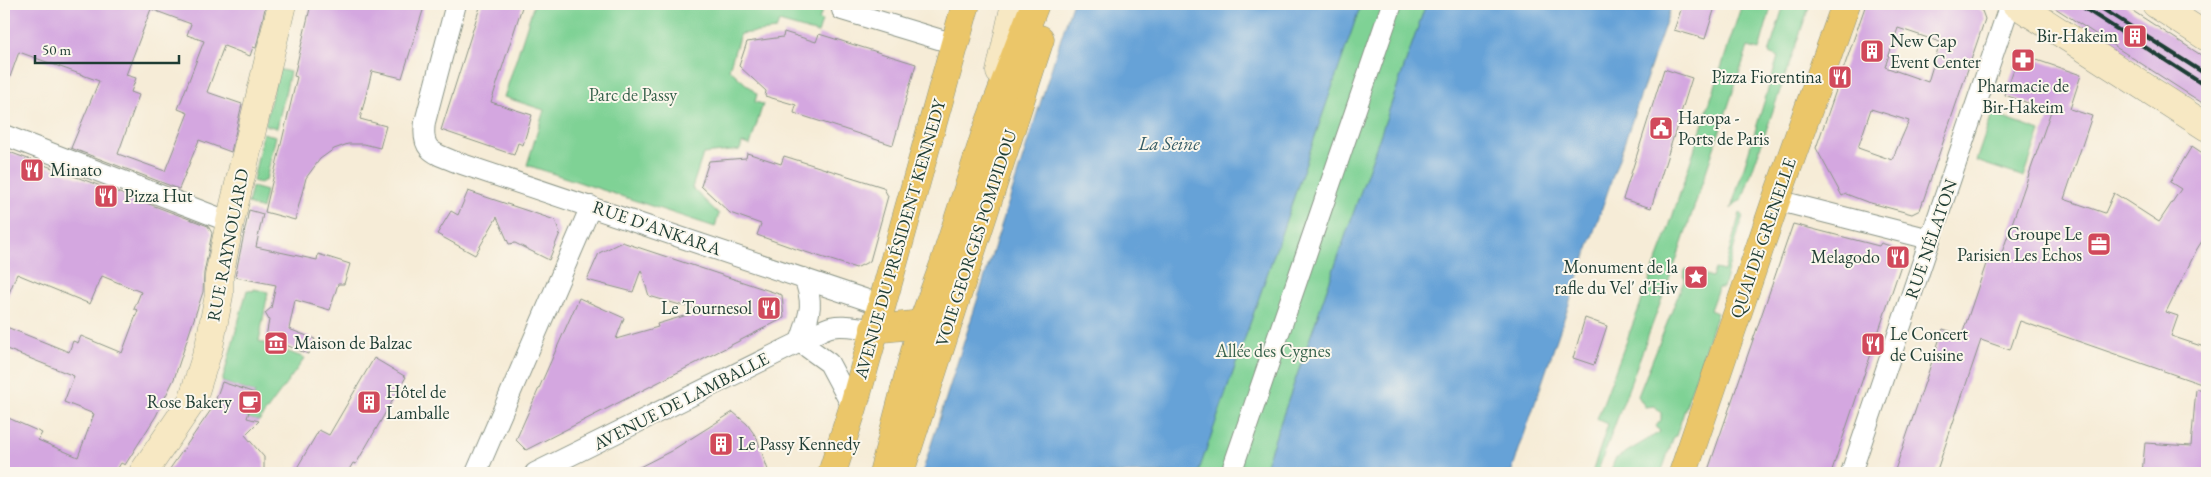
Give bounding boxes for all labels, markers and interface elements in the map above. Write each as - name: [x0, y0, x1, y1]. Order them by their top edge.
- building icon: Bir-Hakeim: [2122, 23, 2148, 49]
- place label: Bir-Hakeim: [2036, 24, 2118, 47]
- place label: New Cap Event Center: [1890, 29, 1981, 73]
- scale bar: [35, 32, 179, 64]
- building icon: New Cap Event Center: [1859, 38, 1885, 64]
- text: 50 m: [42, 40, 71, 59]
- pharmacy icon: Pharmacie de Bir-Hakeim: [2010, 47, 2036, 73]
- restaurant icon: Pizza Fiorentina: [1827, 64, 1853, 90]
- place label: Pizza Fiorentina: [1711, 65, 1823, 88]
- place label: Pharmacie de Bir-Hakeim: [1977, 74, 2069, 118]
- park label: Parc de Passy: [589, 83, 677, 106]
- street label: AVENUE DU PRÉSIDENT KENNEDY: [848, 95, 951, 382]
- place label: Haropa - Ports de Paris: [1678, 106, 1769, 150]
- public building icon: Haropa - Ports de Paris: [1648, 115, 1674, 141]
- street label: VOIE GEORGES POMPIDOU: [930, 126, 1022, 349]
- water label: La Seine: [1137, 131, 1200, 156]
- street label: QUAI DE GRENELLE: [1724, 155, 1801, 321]
- restaurant icon: Minato: [19, 157, 45, 183]
- place label: Minato: [50, 158, 102, 181]
- street label: RUE RAYNOUARD: [201, 167, 254, 323]
- street label: RUE NÉLATON: [1899, 175, 1962, 302]
- restaurant icon: Pizza Hut: [93, 183, 119, 209]
- place label: Pizza Hut: [124, 184, 193, 207]
- street label: RUE D'ANKARA: [590, 195, 725, 260]
- place label: Groupe Le Parisien Les Echos: [1957, 222, 2082, 266]
- office icon: Groupe Le Parisien Les Echos: [2086, 231, 2112, 257]
- restaurant icon: Melagodo: [1885, 244, 1911, 270]
- place label: Melagodo: [1811, 245, 1880, 268]
- place label: Monument de la rafle du Vel' d'Hiv: [1554, 255, 1679, 299]
- place icon: Monument de la rafle du Vel' d'Hiv: [1683, 264, 1709, 290]
- restaurant icon: Le Tournesol: [756, 295, 782, 321]
- place label: Le Tournesol: [661, 296, 752, 319]
- place label: Le Concert de Cuisine: [1890, 322, 1968, 366]
- museum icon: Maison de Balzac: [263, 330, 289, 356]
- place label: Maison de Balzac: [294, 331, 412, 354]
- restaurant icon: Le Concert de Cuisine: [1860, 331, 1886, 357]
- park label: Allée des Cygnes: [1215, 339, 1331, 362]
- street label: AVENUE DE LAMBALLE: [588, 346, 773, 455]
- place label: Hôtel de Lamballe: [386, 380, 449, 424]
- cafe icon: Rose Bakery: [237, 389, 263, 415]
- building icon: Hôtel de Lamballe: [356, 389, 382, 415]
- place label: Rose Bakery: [147, 390, 232, 413]
- building icon: Le Passy Kennedy: [708, 431, 734, 457]
- place label: Le Passy Kennedy: [738, 432, 861, 455]

